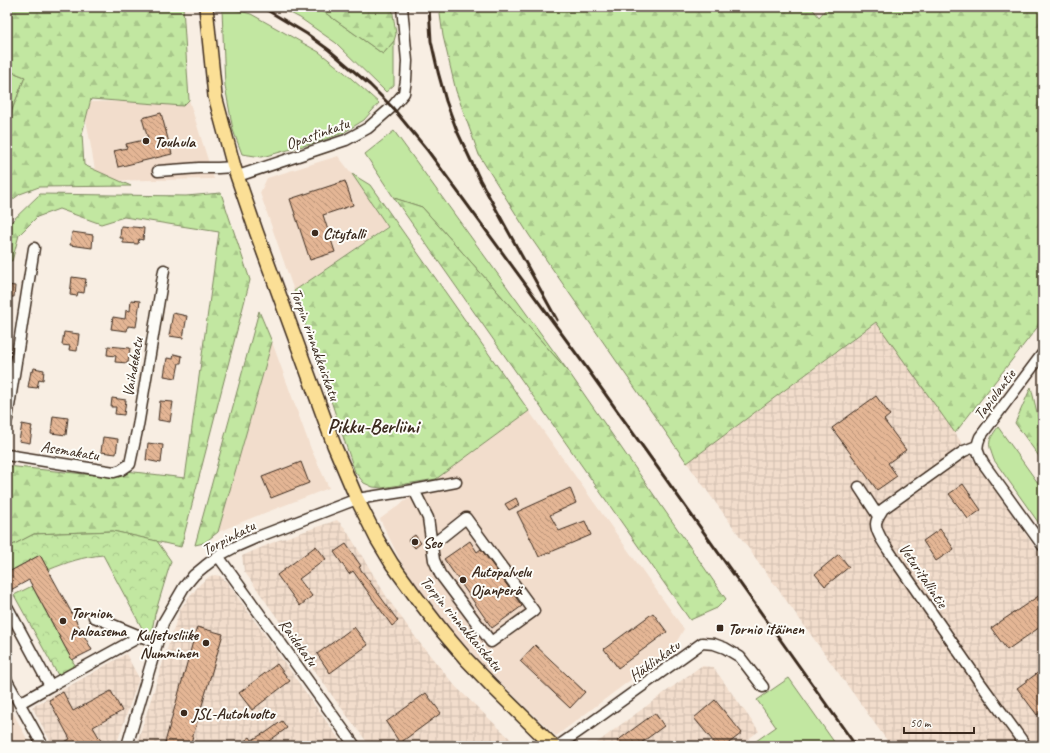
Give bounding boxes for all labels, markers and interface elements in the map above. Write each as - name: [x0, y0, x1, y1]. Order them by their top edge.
- street label: Opastinkatu: [283, 113, 353, 155]
- place label: Touhula: [154, 132, 197, 152]
- marker: Touhula: [141, 136, 151, 146]
- place label: Citytalli: [323, 224, 368, 244]
- marker: Citytalli: [310, 228, 320, 238]
- street label: Torpin rinnakkaiskatu: [285, 285, 345, 404]
- street label: Vaihdekatu: [118, 335, 148, 398]
- street label: Tapiolantie: [969, 364, 1021, 424]
- district label: Pikku-Berliini: [327, 414, 422, 439]
- street label: Asemakatu: [39, 437, 101, 466]
- street label: Torpinkatu: [199, 515, 259, 560]
- place label: Seo: [423, 533, 444, 553]
- marker: Seo: [410, 537, 420, 547]
- street label: Veturitallintie: [894, 539, 953, 613]
- place label: Autopalvelu Ojanperä: [471, 562, 533, 600]
- street label: Torpin rinnakkaiskatu: [416, 572, 508, 676]
- marker: Autopalvelu Ojanperä: [458, 575, 468, 585]
- place label: Tornion paloasema: [71, 603, 128, 641]
- street label: Raidekatu: [274, 615, 323, 671]
- marker: Tornion paloasema: [58, 616, 68, 626]
- place label: Tornio itäinen: [728, 619, 805, 639]
- marker: Tornio itäinen: [715, 623, 725, 633]
- place label: Kuljetusliike Numminen: [136, 625, 200, 663]
- street label: Häklinkatu: [625, 635, 685, 686]
- marker: Kuljetusliike Numminen: [201, 638, 211, 648]
- place label: JSL-Autohuolto: [191, 704, 277, 724]
- marker: JSL-Autohuolto: [179, 708, 189, 718]
- scale bar: [904, 709, 974, 735]
- text: 50 m: [910, 715, 932, 731]

